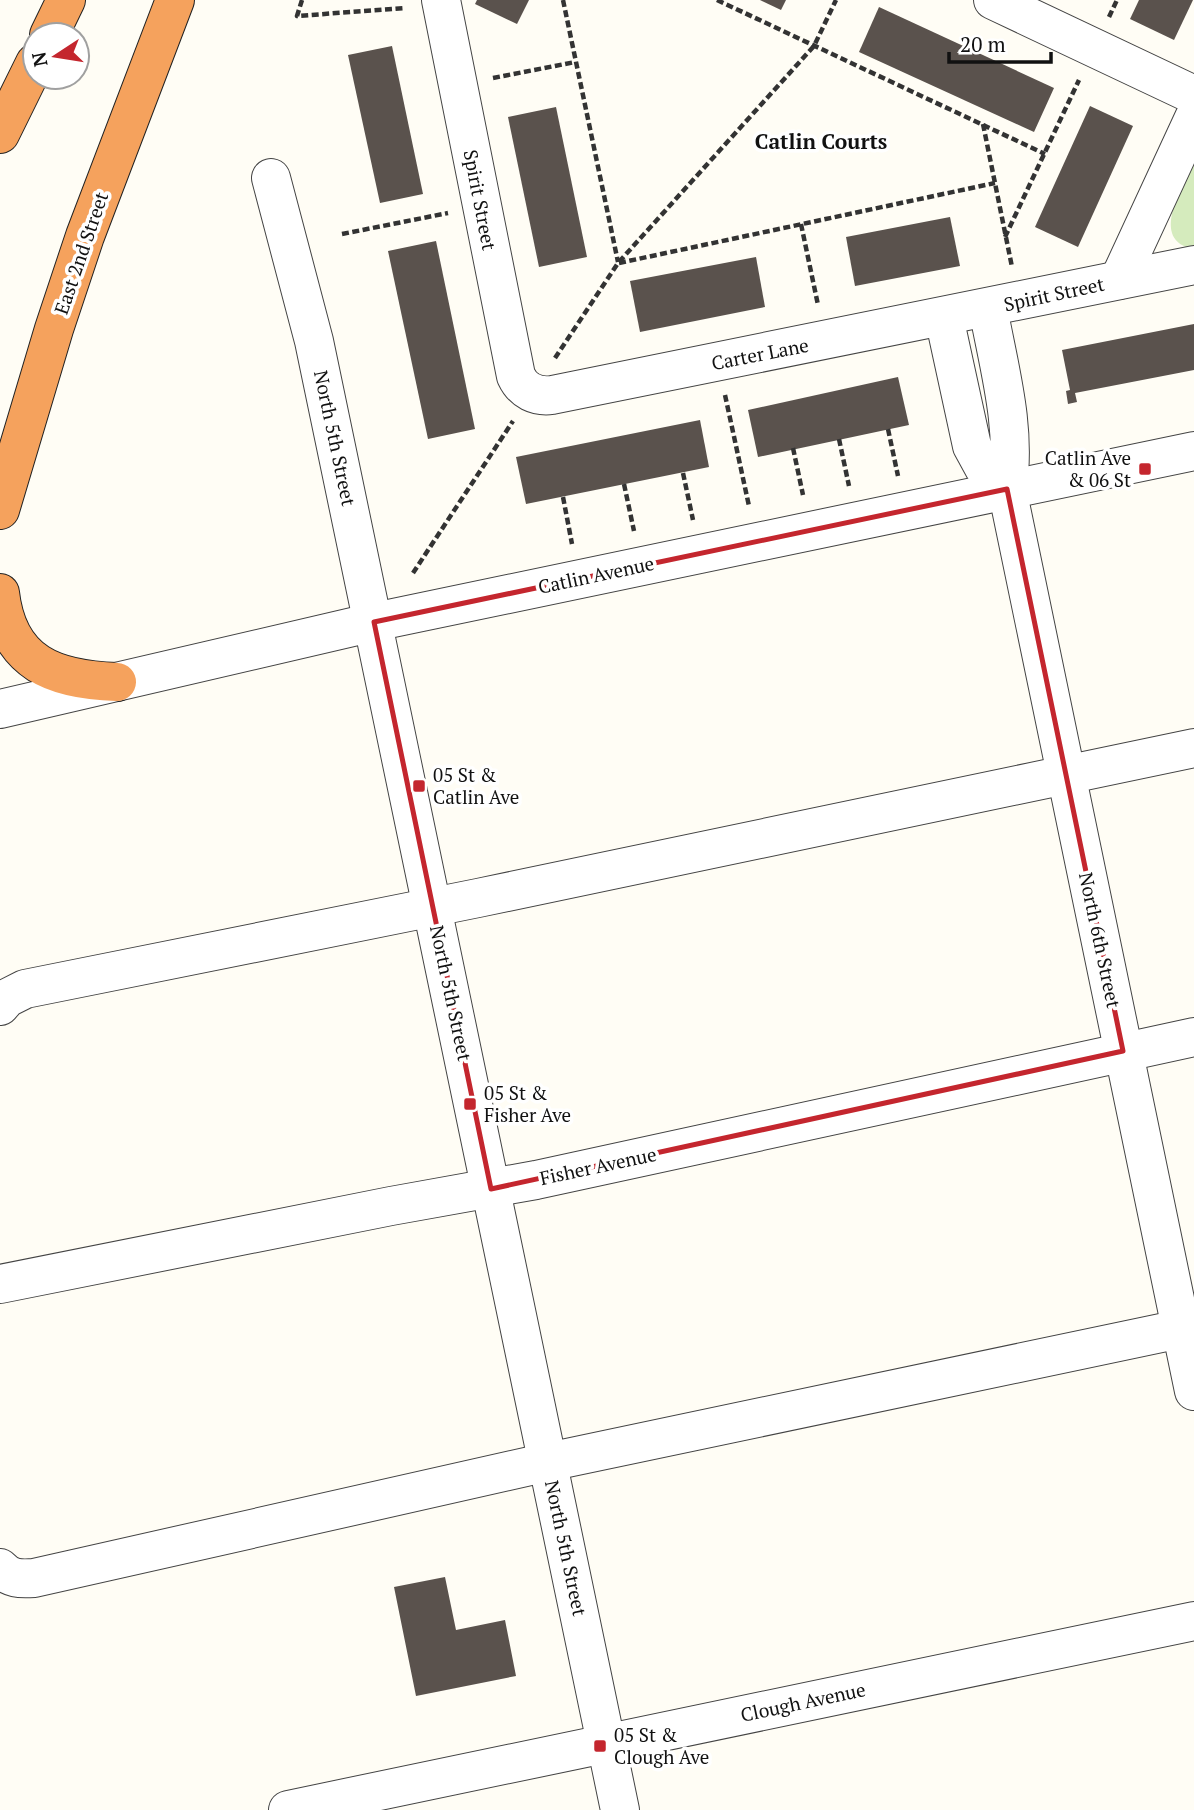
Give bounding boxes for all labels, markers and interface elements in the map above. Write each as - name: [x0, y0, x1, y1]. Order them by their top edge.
- north arrow: [21, 21, 91, 91]
- scale bar: [949, 21, 1050, 65]
- text: 20 m: [960, 30, 1006, 58]
- text: N: [25, 49, 53, 69]
- district label: Catlin Courts: [755, 127, 887, 155]
- street label: Spirit Street: [458, 147, 502, 252]
- street label: East 2nd Street: [48, 188, 113, 317]
- street label: Spirit Street: [1001, 271, 1106, 316]
- street label: Carter Lane: [709, 332, 811, 375]
- street label: North 5th Street: [309, 368, 362, 508]
- place label: Catlin Ave & 06 St: [1045, 445, 1131, 492]
- marker: Catlin Ave & 06 St: [1137, 461, 1153, 477]
- street label: Catlin Avenue: [536, 550, 656, 599]
- place label: 05 St & Catlin Ave: [433, 762, 519, 809]
- marker: 05 St & Catlin Ave: [411, 778, 427, 794]
- street label: North 6th Street: [1074, 870, 1127, 1010]
- street label: North 5th Street: [425, 923, 478, 1063]
- place label: 05 St & Fisher Ave: [484, 1080, 571, 1127]
- marker: 05 St & Fisher Ave: [462, 1096, 478, 1112]
- street label: Fisher Avenue: [537, 1141, 659, 1190]
- street label: North 5th Street: [540, 1478, 593, 1618]
- street label: Clough Avenue: [738, 1676, 868, 1727]
- place label: 05 St & Clough Ave: [614, 1722, 709, 1769]
- marker: 05 St & Clough Ave: [592, 1738, 608, 1754]

